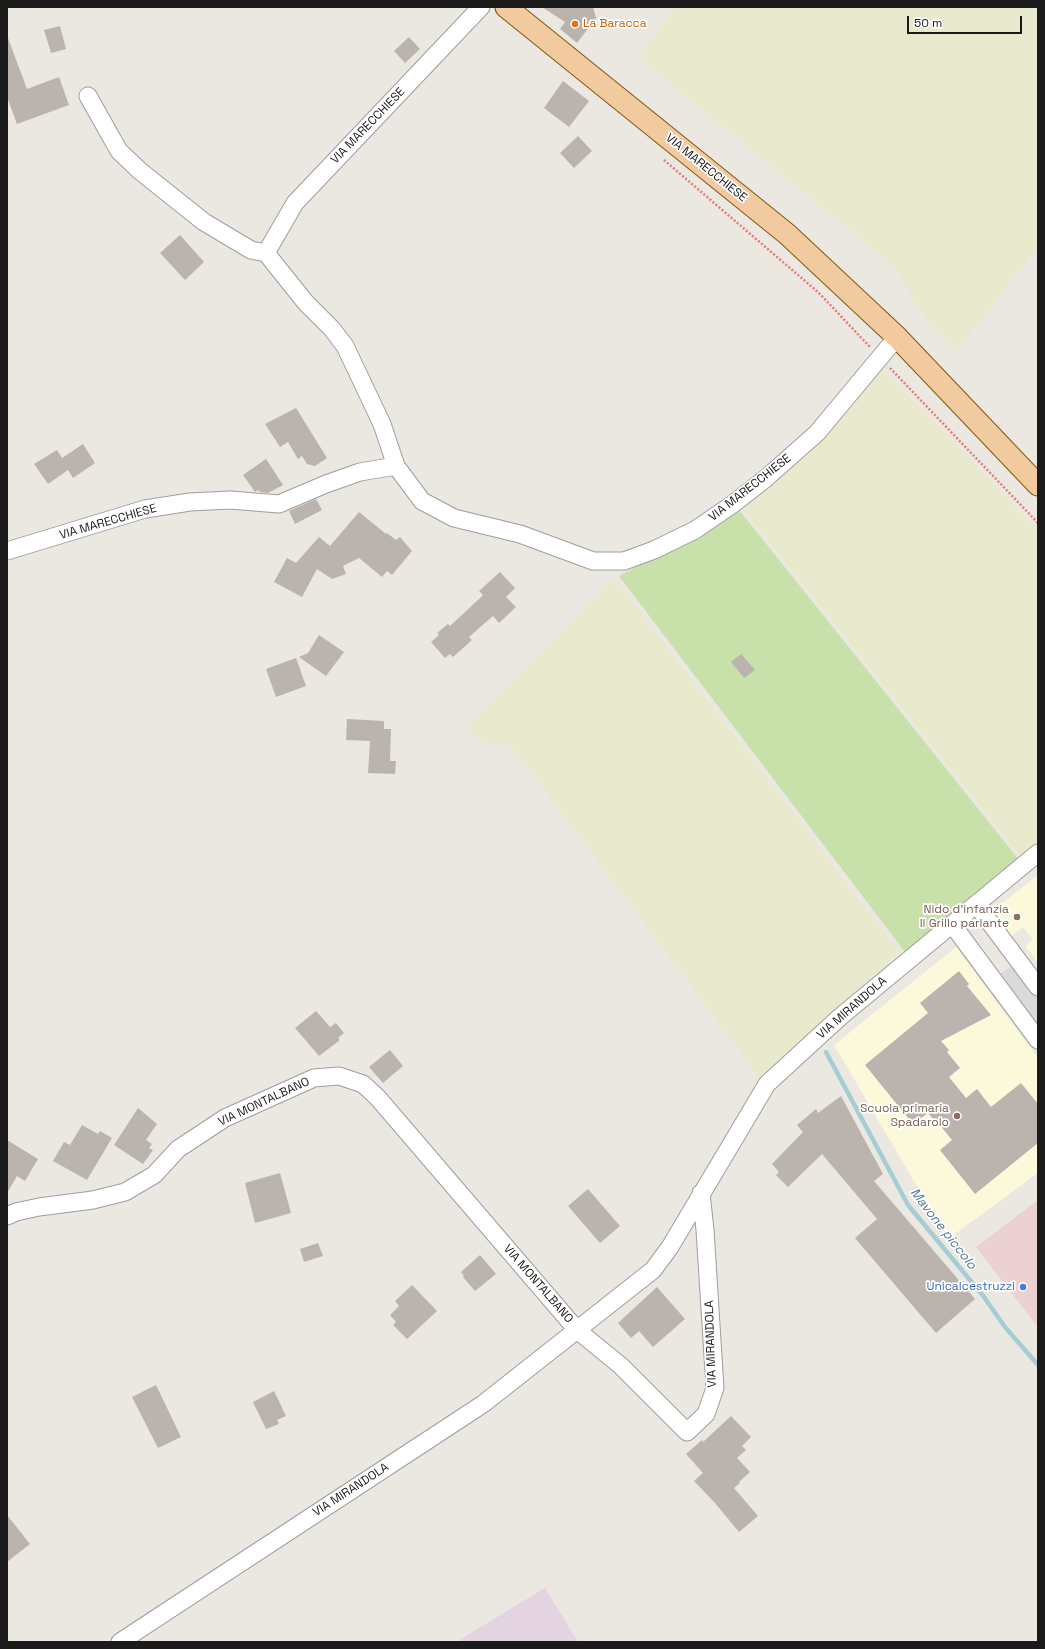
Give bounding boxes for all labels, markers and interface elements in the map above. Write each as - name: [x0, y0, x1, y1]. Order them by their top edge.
- scale bar: [909, 8, 1024, 34]
- text: 50 m: [914, 15, 942, 31]
- place label: La Baracca: [583, 17, 647, 31]
- marker: La Baracca: [570, 19, 580, 29]
- street label: VIA MARECCHIESE: [328, 85, 408, 167]
- street label: VIA MARECCHIESE: [662, 131, 750, 205]
- street label: VIA MARECCHIESE: [706, 451, 794, 525]
- street label: VIA MARECCHIESE: [58, 501, 158, 543]
- place label: Nido d'infanzia Il Grillo parlante: [920, 903, 1009, 931]
- marker: Nido d'infanzia Il Grillo parlante: [1012, 912, 1022, 922]
- street label: VIA MIRANDOLA: [814, 974, 890, 1042]
- street label: VIA MONTALBANO: [216, 1075, 312, 1129]
- place label: Scuola primaria Spadarolo: [860, 1102, 949, 1130]
- marker: Scuola primaria Spadarolo: [952, 1111, 962, 1121]
- water label: Mavone piccolo: [907, 1185, 979, 1273]
- street label: VIA MONTALBANO: [500, 1242, 576, 1326]
- place label: Unicalcestruzzi: [926, 1280, 1015, 1294]
- marker: Unicalcestruzzi: [1018, 1282, 1028, 1292]
- street label: VIA MIRANDOLA: [702, 1300, 720, 1388]
- street label: VIA MIRANDOLA: [310, 1460, 392, 1520]

